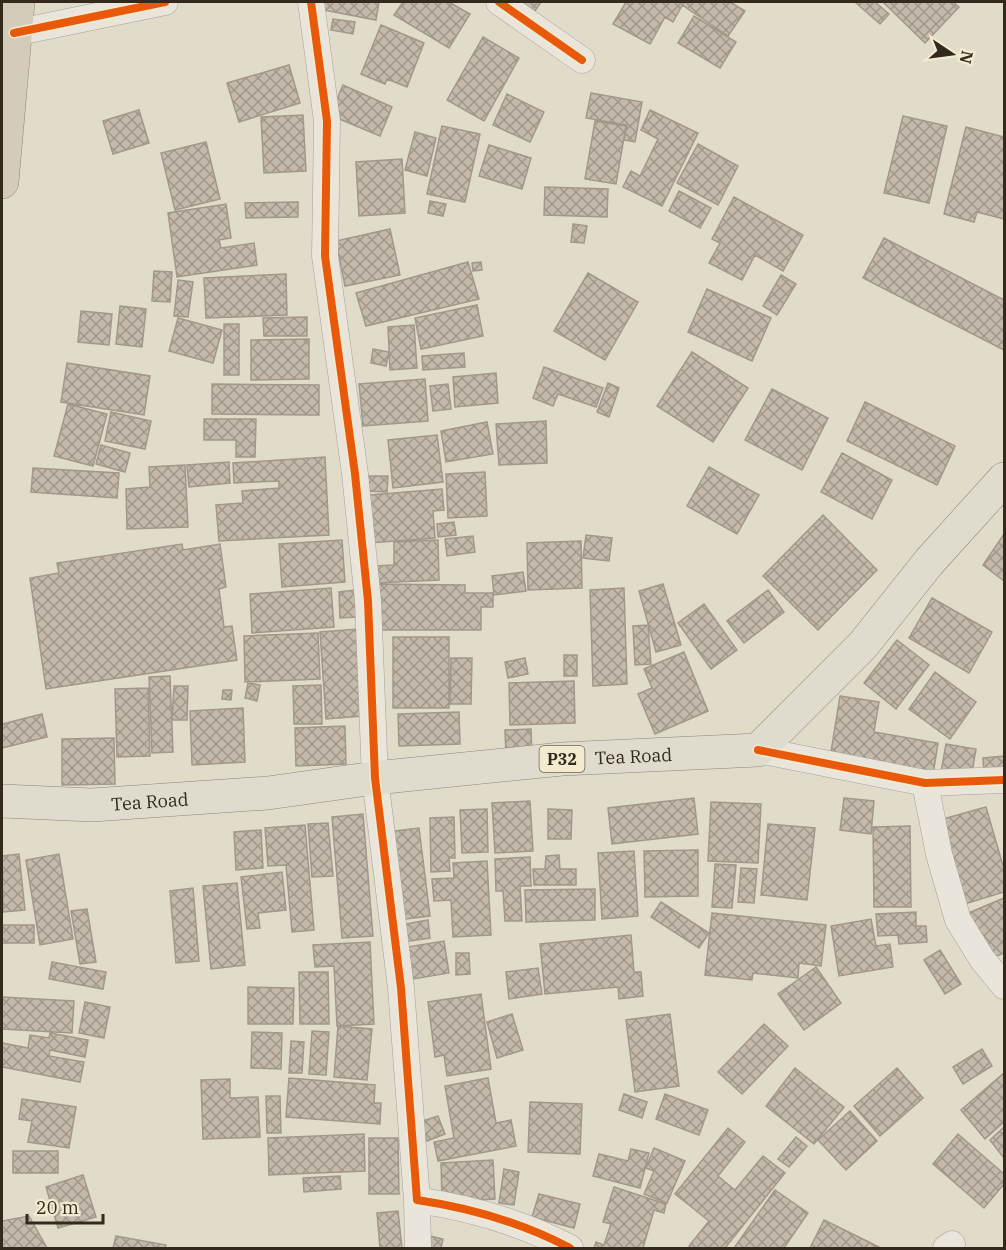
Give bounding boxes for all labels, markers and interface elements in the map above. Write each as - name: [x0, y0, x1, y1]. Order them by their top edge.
- north arrow: [922, 24, 982, 84]
- text: N: [955, 49, 978, 66]
- street label: Tea Road: [594, 742, 673, 769]
- road number: P32: [540, 746, 584, 772]
- street label: Tea Road: [110, 787, 189, 815]
- scale bar: [27, 1187, 104, 1225]
- text: 20 m: [36, 1196, 79, 1219]

